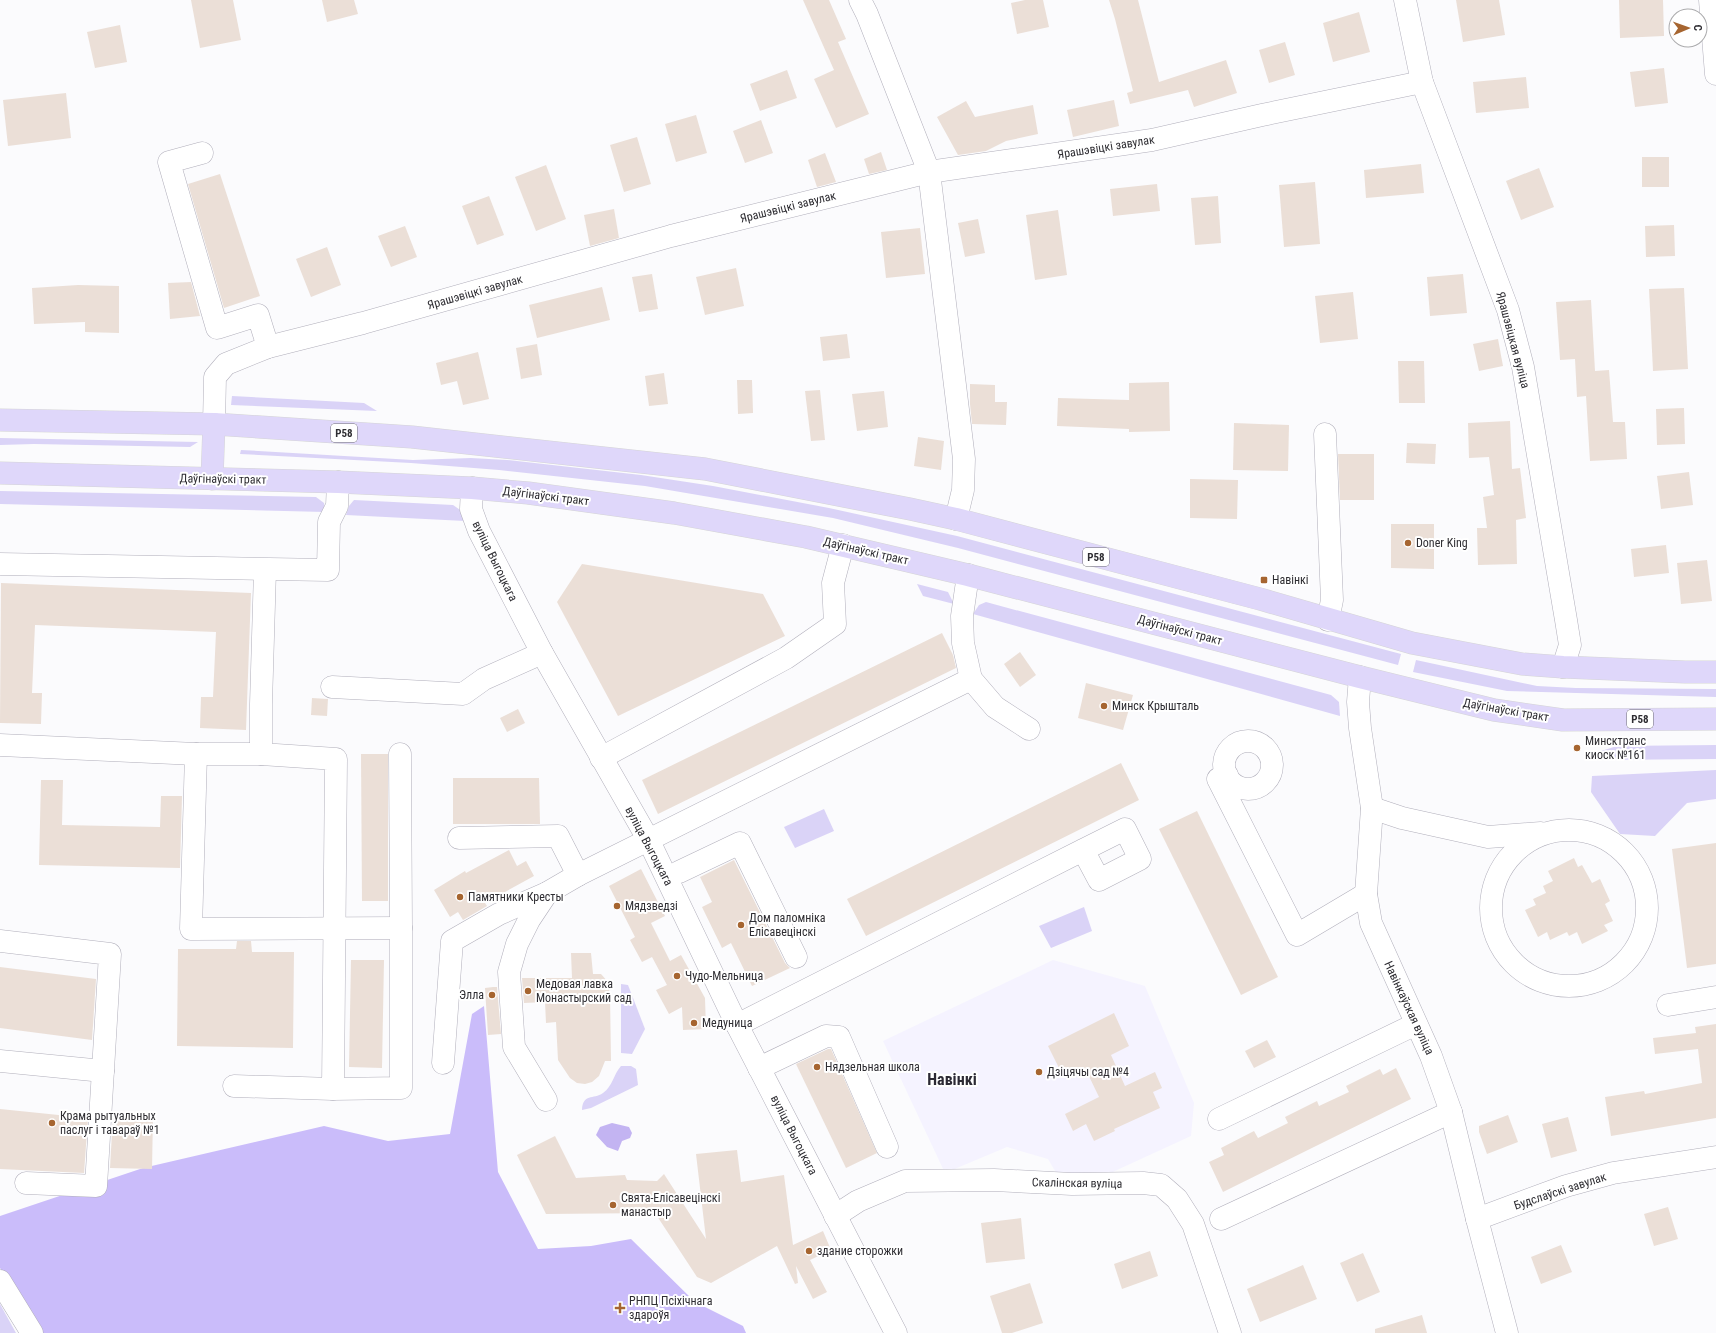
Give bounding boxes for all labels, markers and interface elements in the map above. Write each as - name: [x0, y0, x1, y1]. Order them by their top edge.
- north arrow: [1668, 8, 1708, 48]
- text: С: [1691, 24, 1704, 31]
- street label: Ярашэвіцкі завулак: [1056, 132, 1156, 162]
- street label: Ярашэвіцкі завулак: [739, 188, 838, 226]
- street label: Ярашэвіцкі завулак: [426, 272, 524, 312]
- street label: Ярашэвіцкая вуліца: [1493, 290, 1533, 390]
- road number: Р58: [331, 424, 357, 442]
- street label: Даўгінаўскі тракт: [179, 471, 267, 487]
- street label: Даўгінаўскі тракт: [502, 484, 590, 508]
- street label: вуліца Выгоцкага: [470, 519, 521, 604]
- street label: Даўгінаўскі тракт: [822, 534, 910, 568]
- place label: Doner King: [1416, 536, 1468, 550]
- marker: Doner King: [1403, 538, 1413, 548]
- road number: Р58: [1083, 548, 1109, 566]
- place label: Навінкі: [1272, 573, 1309, 587]
- marker: Навінкі: [1259, 575, 1269, 585]
- street label: Даўгінаўскі тракт: [1136, 612, 1224, 648]
- street label: Даўгінаўскі тракт: [1462, 696, 1550, 724]
- place label: Минск Крышталь: [1112, 699, 1199, 713]
- marker: Минск Крышталь: [1099, 701, 1109, 711]
- road number: Р58: [1627, 710, 1653, 728]
- place label: Минсктранс киоск №161: [1585, 734, 1646, 762]
- marker: Минсктранс киоск №161: [1572, 743, 1582, 753]
- street label: вуліца Выгоцкага: [622, 804, 676, 888]
- place label: Памятники Кресты: [468, 890, 564, 904]
- marker: Памятники Кресты: [455, 892, 465, 902]
- place label: Мядзведзі: [625, 899, 678, 913]
- marker: Мядзведзі: [612, 901, 622, 911]
- place label: Дом паломніка Елісавецінскі: [749, 911, 826, 939]
- marker: Дом паломніка Елісавецінскі: [736, 920, 746, 930]
- street label: Навінкаўская вуліца: [1381, 959, 1437, 1057]
- place label: Чудо-Мельница: [685, 969, 763, 983]
- marker: Чудо-Мельница: [672, 971, 682, 981]
- place label: Медовая лавка Монастырский сад: [536, 977, 632, 1005]
- marker: Медовая лавка Монастырский сад: [523, 986, 533, 996]
- place label: Элла: [459, 988, 484, 1002]
- marker: Элла: [487, 990, 497, 1000]
- place label: Медуница: [702, 1016, 753, 1030]
- marker: Медуница: [689, 1018, 699, 1028]
- place label: Нядзельная школа: [825, 1060, 920, 1074]
- marker: Нядзельная школа: [812, 1062, 822, 1072]
- place label: Дзіцячы сад №4: [1047, 1065, 1129, 1079]
- marker: Дзіцячы сад №4: [1034, 1067, 1044, 1077]
- district label: Навінкі: [927, 1070, 977, 1089]
- street label: вуліца Выгоцкага: [768, 1093, 820, 1177]
- place label: Крама рытуальных паслуг і тавараў №1: [60, 1109, 160, 1137]
- marker: Крама рытуальных паслуг і тавараў №1: [47, 1118, 57, 1128]
- street label: Будслаўскі завулак: [1512, 1169, 1608, 1213]
- street label: Скалінская вуліца: [1032, 1175, 1123, 1191]
- place label: Свята-Елісавецінскі манастыр: [621, 1191, 720, 1219]
- marker: Свята-Елісавецінскі манастыр: [608, 1200, 618, 1210]
- place label: здание сторожки: [817, 1244, 903, 1258]
- marker: здание сторожки: [804, 1246, 814, 1256]
- place label: РНПЦ Псіхічнага здароўя: [629, 1294, 713, 1322]
- marker: РНПЦ Псіхічнага здароўя: [614, 1302, 626, 1314]

